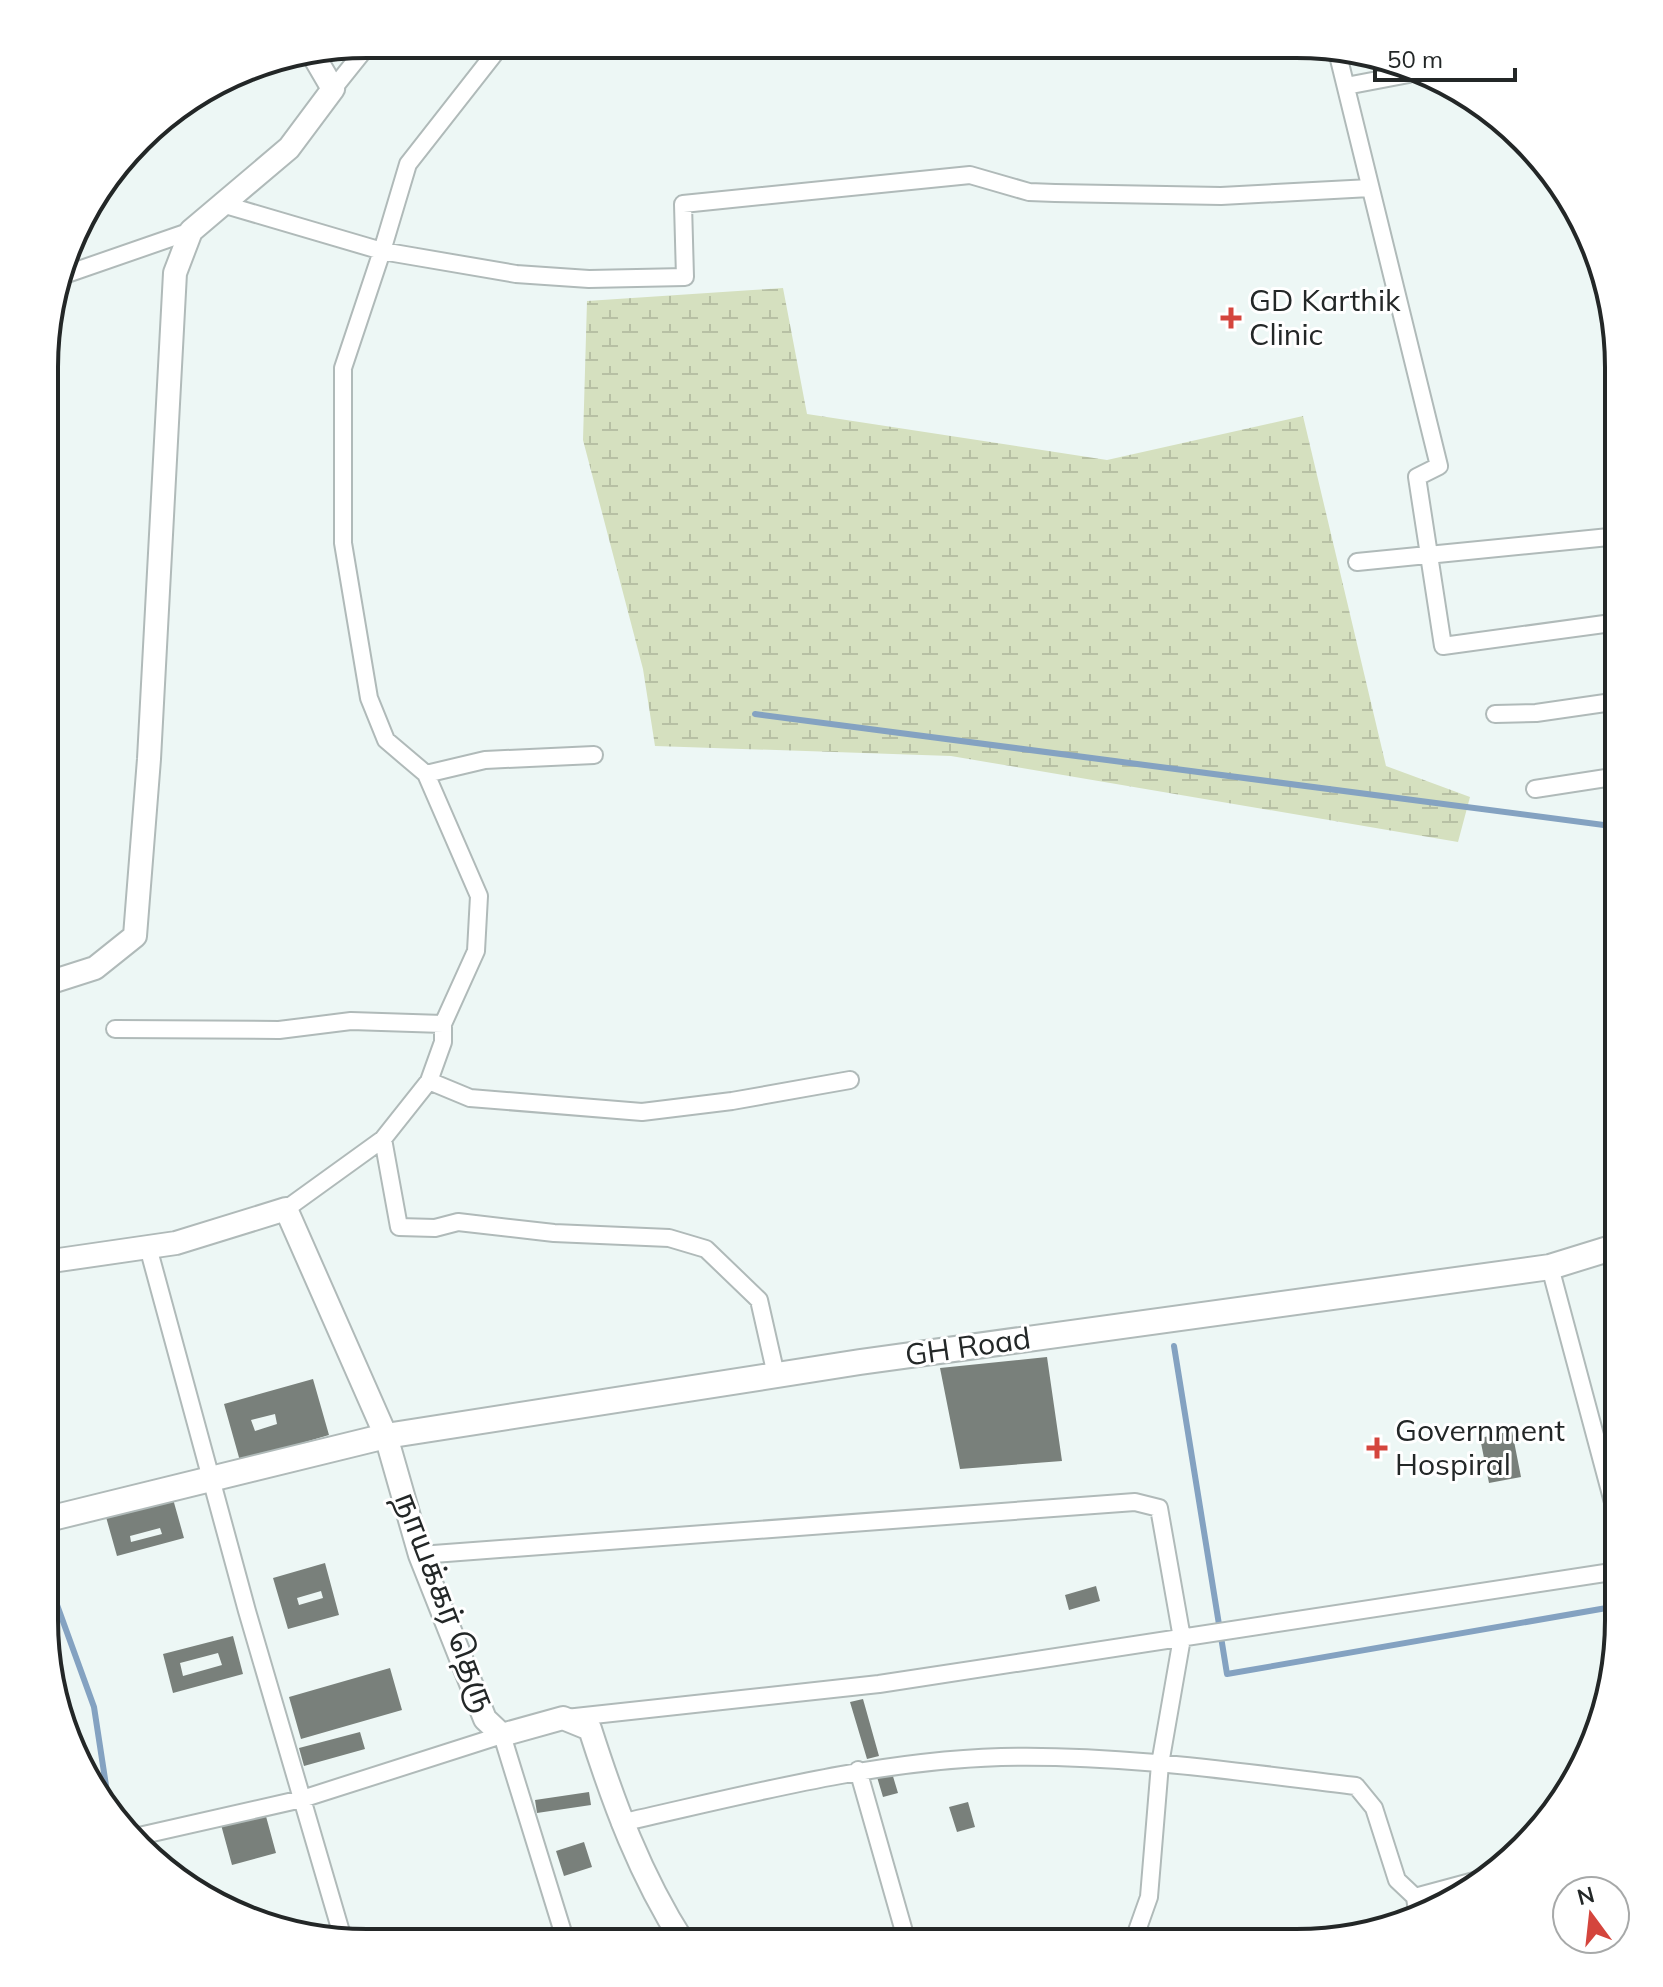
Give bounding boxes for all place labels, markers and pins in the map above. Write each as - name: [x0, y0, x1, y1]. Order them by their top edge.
- place label: GD Karthik Clinic: [1249, 281, 1401, 353]
- marker: GD Karthik Clinic: [1220, 307, 1242, 329]
- place label: Government Hospiral: [1395, 1411, 1565, 1483]
- marker: Government Hospiral: [1366, 1437, 1388, 1459]

